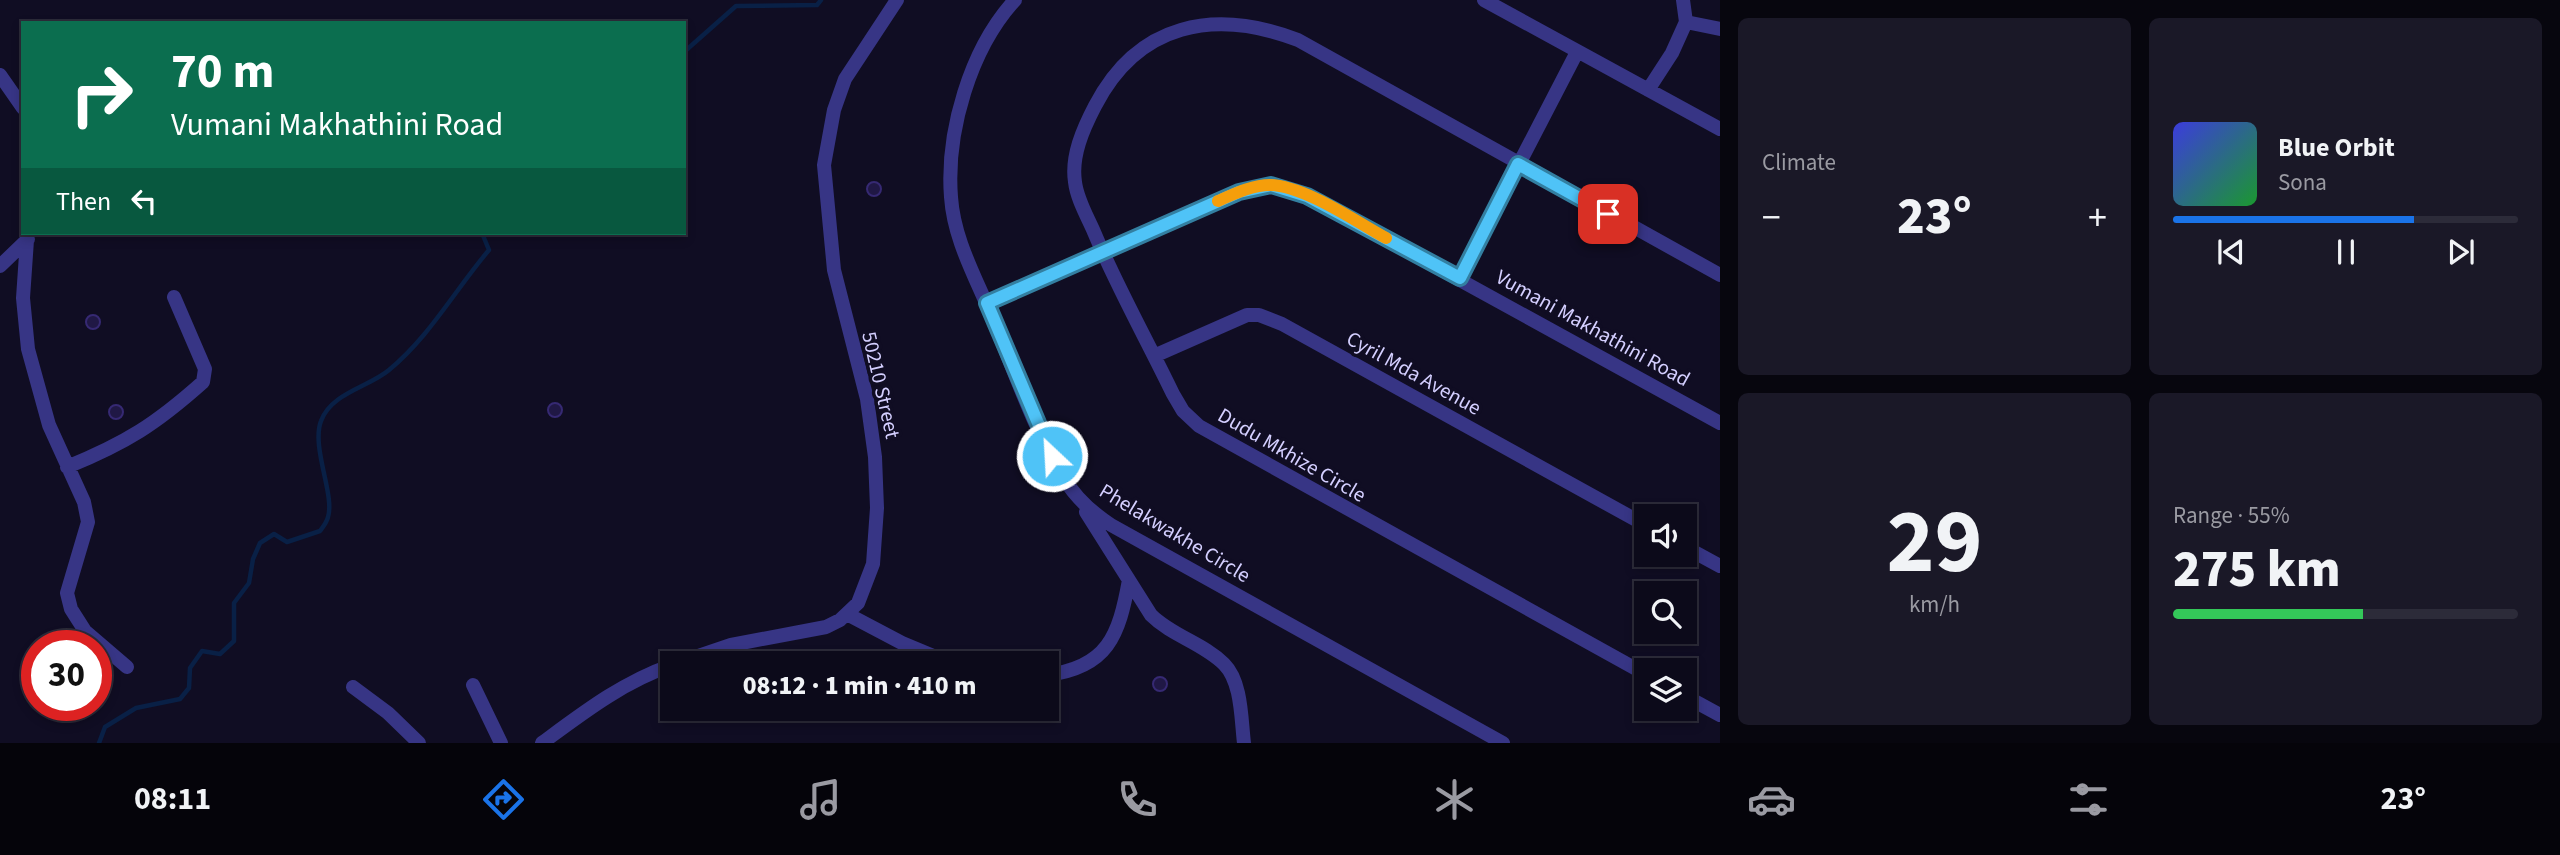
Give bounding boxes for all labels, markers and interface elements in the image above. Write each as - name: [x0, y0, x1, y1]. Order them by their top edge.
- text: 70 m: [171, 37, 275, 107]
- icon: right: [56, 49, 147, 140]
- text: Vumani Makhathini Road: [171, 102, 503, 148]
- text: Blue Orbit: [2278, 129, 2395, 166]
- text: Climate: [1762, 146, 1836, 179]
- text: Sona: [2278, 166, 2327, 199]
- text: 23°: [1897, 180, 1972, 254]
- icon: left: [125, 182, 163, 220]
- text: Then: [56, 183, 111, 220]
- pin: [1578, 184, 1638, 244]
- text: −: [1762, 191, 1781, 245]
- text: +: [2088, 191, 2107, 245]
- icon: arrive: [1589, 195, 1627, 233]
- icon: previous: [2212, 233, 2250, 271]
- icon: pause: [2327, 233, 2365, 271]
- icon: next: [2442, 233, 2480, 271]
- street label: Vumani Makhathini Road: [1490, 262, 1696, 394]
- street label: Cyril Mda Avenue: [1341, 324, 1487, 422]
- street label: 50210 Street: [854, 329, 908, 441]
- street label: Dudu Mkhize Circle: [1212, 400, 1372, 510]
- position arrow: [1015, 419, 1089, 493]
- street label: Phelakwakhe Circle: [1094, 476, 1256, 590]
- text: 29: [1886, 478, 1983, 607]
- text: Range · 55%: [2173, 499, 2290, 532]
- map controls: [1634, 504, 1697, 721]
- button: sound: [1634, 504, 1697, 567]
- text: 275 km: [2173, 533, 2341, 607]
- button: search: [1634, 581, 1697, 644]
- text: km/h: [1909, 588, 1960, 621]
- speed limit sign: 30: [21, 630, 112, 721]
- button: layers: [1634, 658, 1697, 721]
- text: 08:12 · 1 min · 410 m: [743, 667, 976, 704]
- icon: directions: [479, 775, 528, 824]
- icon: music: [796, 775, 845, 824]
- icon: phone: [1113, 775, 1162, 824]
- icon: climate: [1430, 775, 1479, 824]
- icon: car: [1747, 775, 1796, 824]
- icon: filters: [2064, 775, 2113, 824]
- text: 08:11: [134, 776, 211, 822]
- text: 23°: [2380, 776, 2426, 822]

